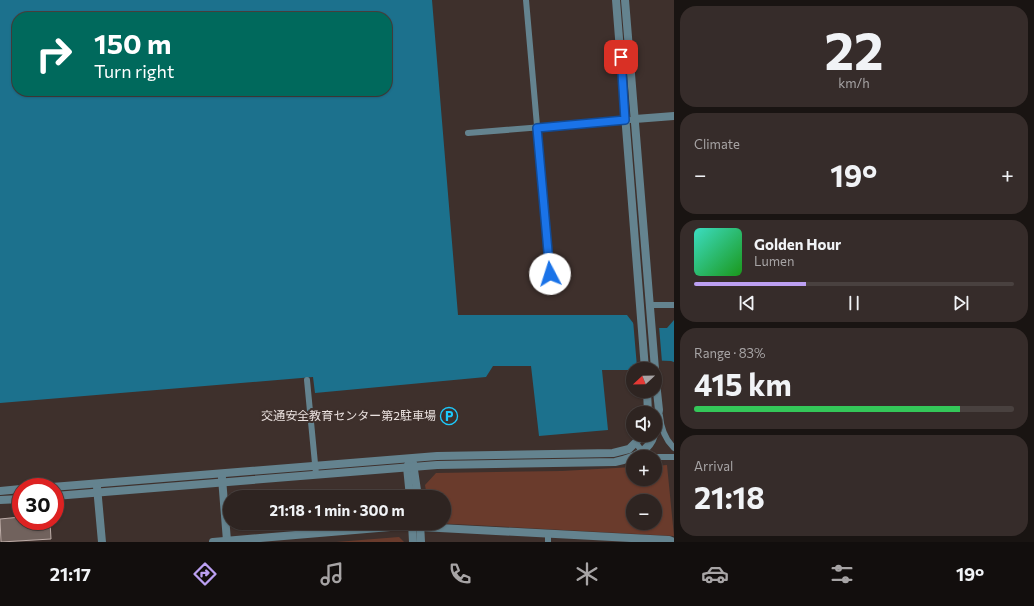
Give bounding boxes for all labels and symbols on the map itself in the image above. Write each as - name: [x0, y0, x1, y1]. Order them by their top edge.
- pin: [604, 40, 638, 74]
- position arrow: [529, 253, 571, 295]
- north arrow: [626, 362, 662, 398]
- parking icon: 交通安全教育センター第2駐車場: [439, 406, 459, 426]
- place label: 交通安全教育センター第2駐車場: [261, 408, 436, 422]
- speed limit sign: 30: [12, 478, 64, 530]

